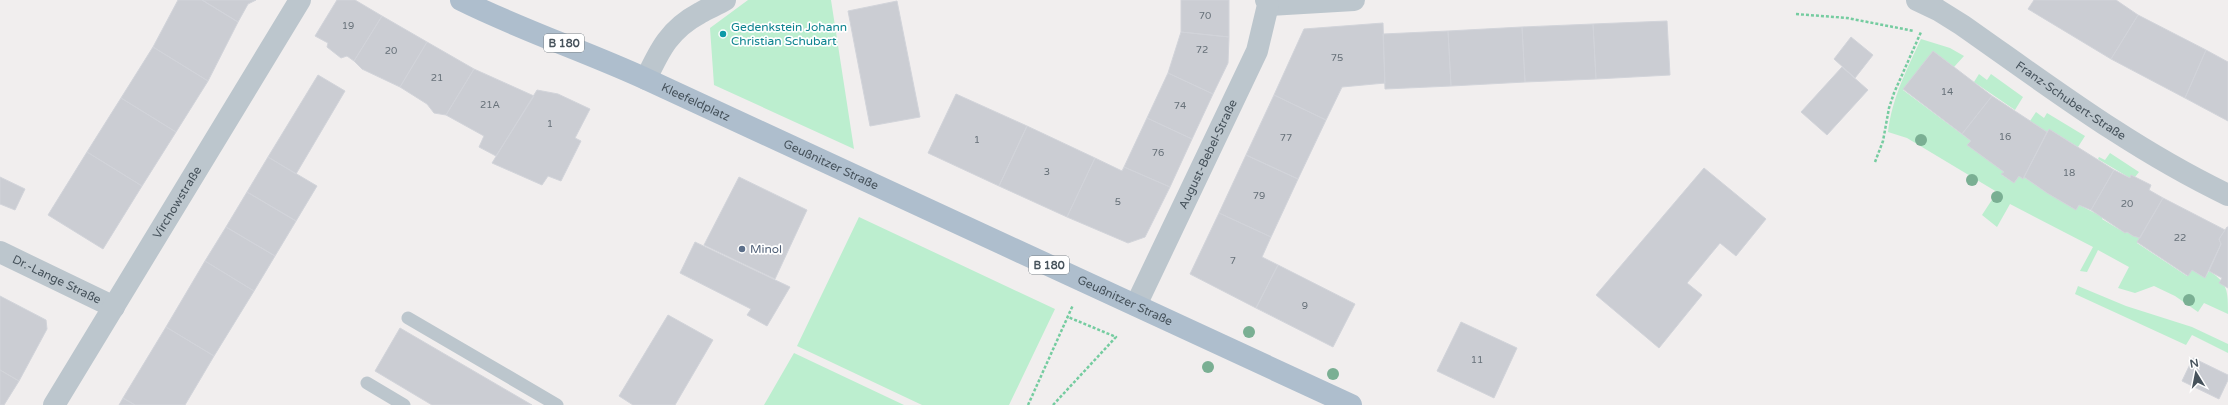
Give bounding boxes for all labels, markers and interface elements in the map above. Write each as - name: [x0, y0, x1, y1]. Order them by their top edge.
- house number: 70: [1199, 10, 1211, 22]
- house number: 19: [342, 20, 354, 32]
- place label: Gedenkstein Johann Christian Schubart: [731, 20, 847, 48]
- marker: Gedenkstein Johann Christian Schubart: [718, 29, 728, 39]
- road number: B 180: [544, 34, 584, 52]
- house number: 72: [1196, 44, 1208, 56]
- house number: 20: [385, 45, 397, 57]
- house number: 75: [1331, 52, 1343, 64]
- street label: Franz-Schubert-Straße: [2013, 58, 2129, 143]
- house number: 21: [431, 72, 443, 84]
- street label: Kleefeldplatz: [659, 80, 732, 124]
- house number: 14: [1941, 86, 1953, 98]
- street label: August-Bebel-Straße: [1176, 97, 1240, 211]
- house number: 21A: [480, 99, 500, 111]
- house number: 74: [1174, 100, 1186, 112]
- house number: 1: [547, 118, 553, 130]
- house number: 16: [1999, 131, 2011, 143]
- house number: 77: [1280, 132, 1292, 144]
- house number: 1: [974, 134, 980, 146]
- street label: Geußnitzer Straße: [781, 137, 881, 193]
- house number: 76: [1152, 147, 1164, 159]
- street label: Virchowstraße: [150, 164, 204, 241]
- house number: 3: [1044, 166, 1050, 178]
- house number: 18: [2063, 167, 2075, 179]
- house number: 79: [1253, 190, 1265, 202]
- house number: 5: [1115, 196, 1121, 208]
- house number: 20: [2121, 198, 2133, 210]
- house number: 22: [2174, 232, 2186, 244]
- place label: Minol: [750, 242, 782, 256]
- marker: Minol: [737, 244, 747, 254]
- street label: Dr.-Lange Straße: [10, 252, 104, 307]
- house number: 7: [1230, 255, 1236, 267]
- road number: B 180: [1029, 256, 1069, 274]
- street label: Geußnitzer Straße: [1075, 273, 1175, 329]
- house number: 9: [1302, 300, 1308, 312]
- north arrow: [2176, 353, 2216, 393]
- house number: 11: [1471, 354, 1483, 366]
- text: N: [2189, 356, 2200, 371]

